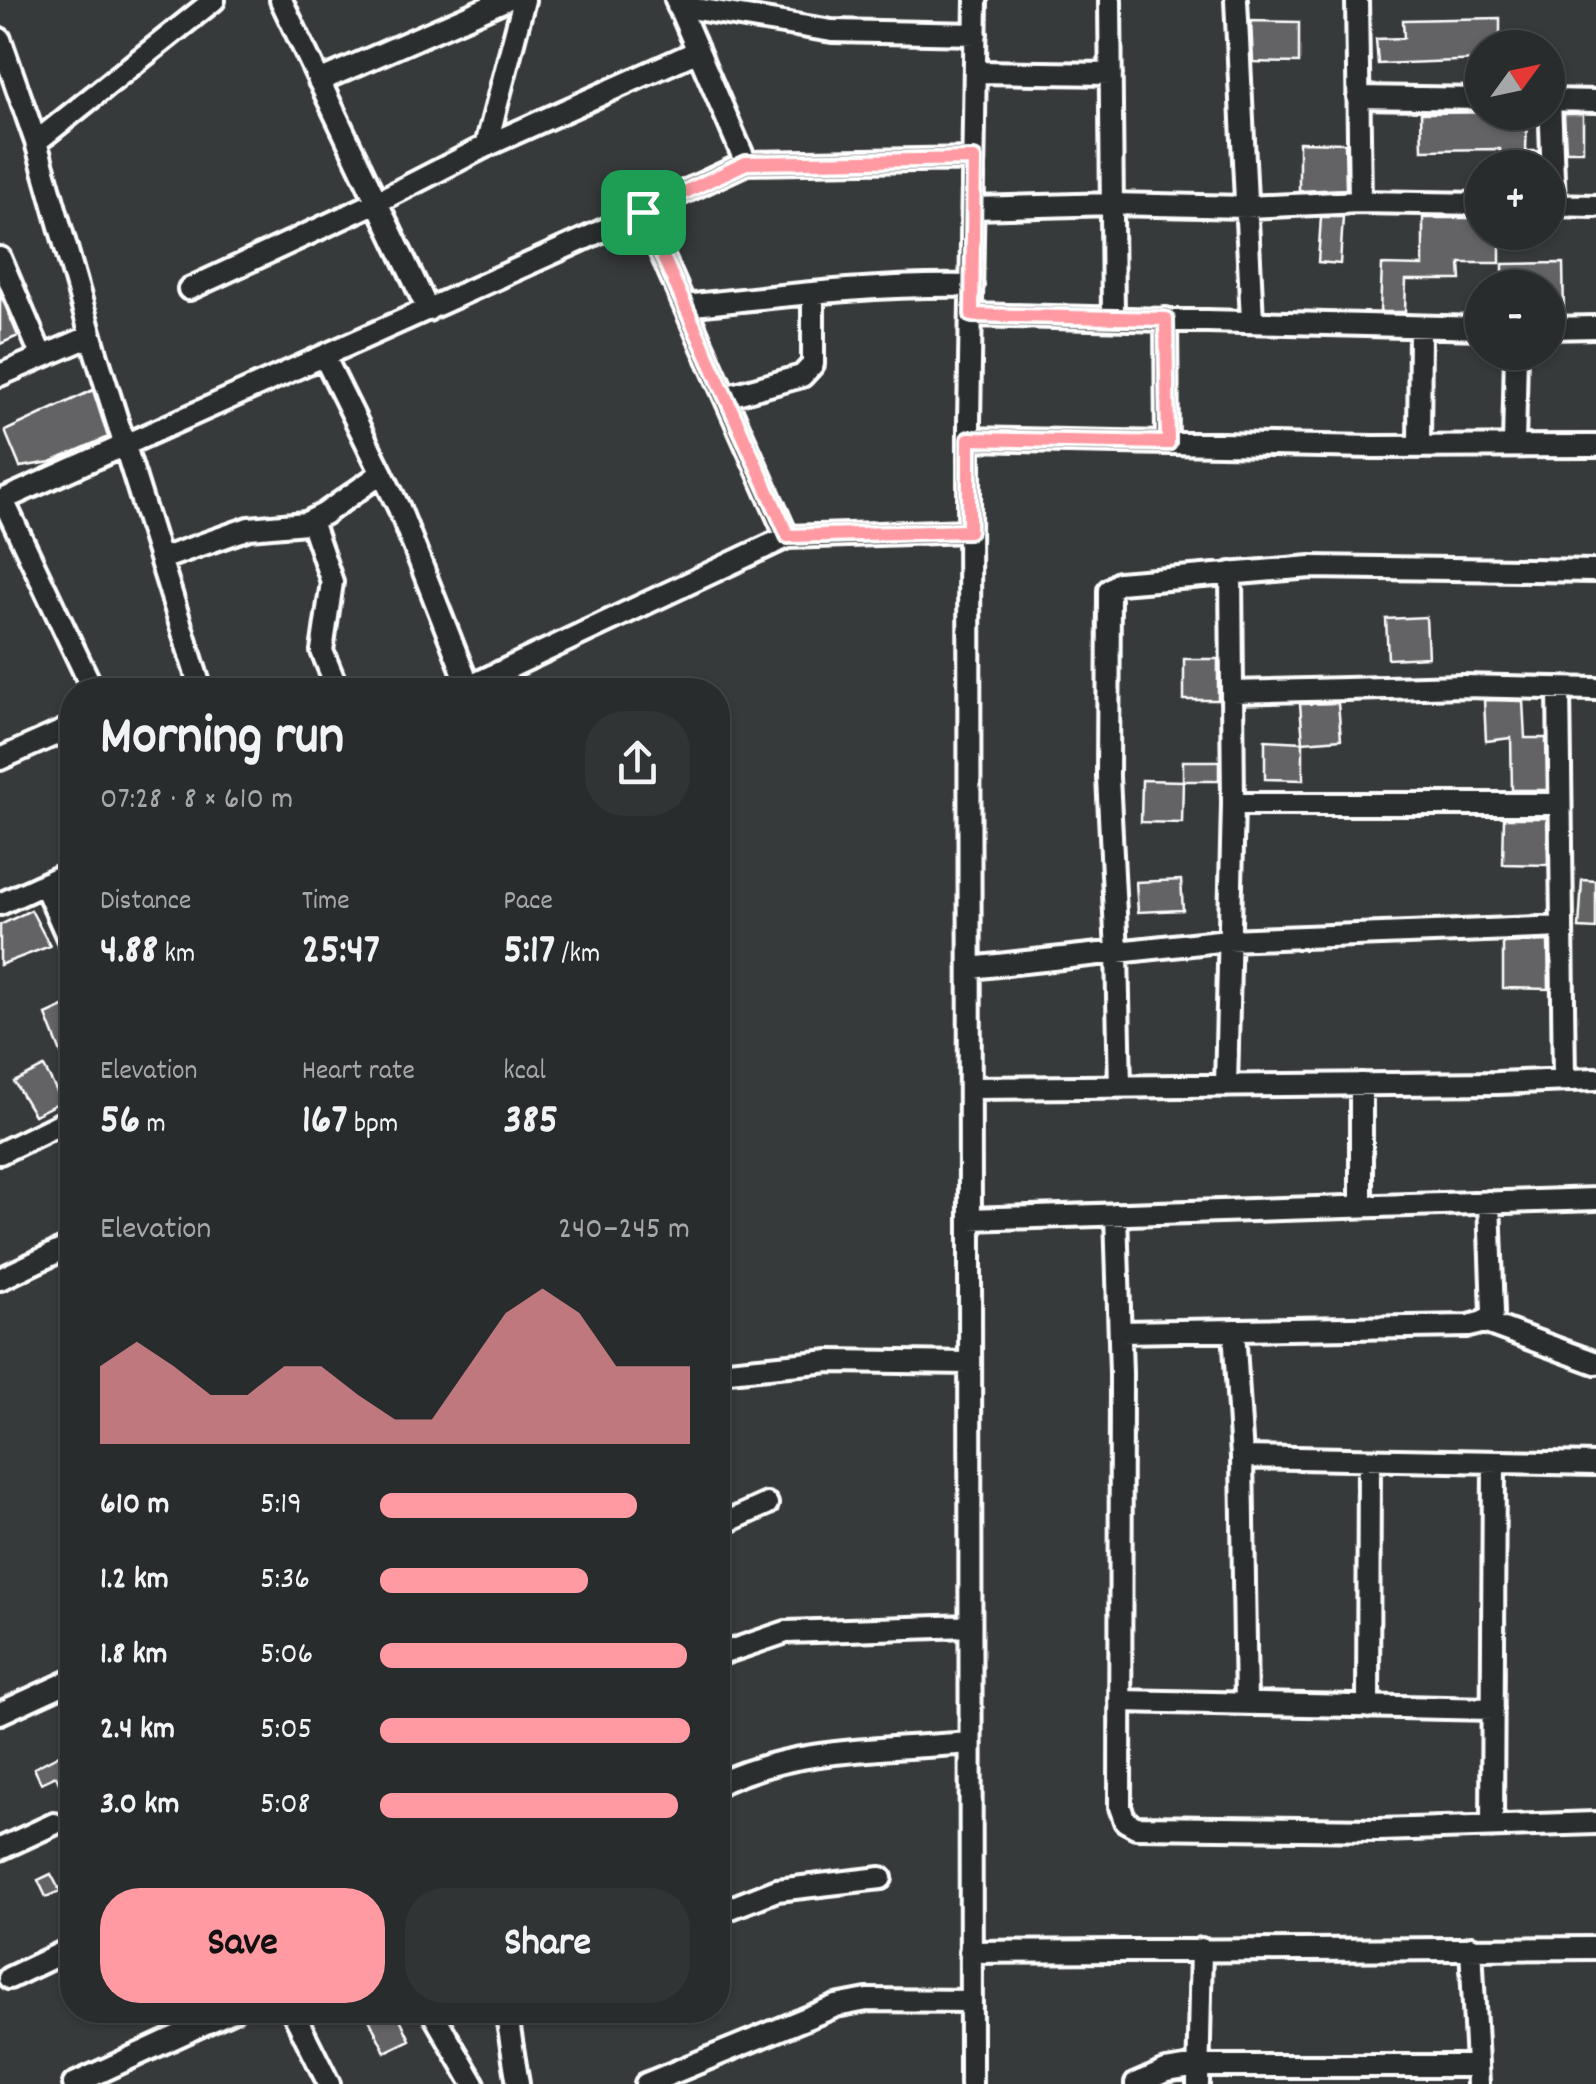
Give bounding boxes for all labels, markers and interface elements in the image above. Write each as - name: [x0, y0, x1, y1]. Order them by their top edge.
- north arrow: [1465, 30, 1565, 130]
- map controls: [1465, 30, 1565, 370]
- button: +: [1465, 150, 1565, 250]
- pin: [601, 170, 686, 255]
- icon: arrive: [616, 185, 671, 240]
- button: −: [1465, 270, 1565, 370]
- text: Morning run: [100, 701, 344, 780]
- button: share: [585, 711, 690, 816]
- text: 07:28 · 8 × 610 m: [100, 778, 293, 824]
- text: Distance: [100, 883, 191, 923]
- text: Time: [302, 883, 350, 923]
- text: Pace: [503, 883, 553, 923]
- text: 4.88: [100, 923, 158, 983]
- text: 25:47: [302, 923, 380, 983]
- text: 5:17: [503, 923, 555, 983]
- text: km: [158, 936, 195, 976]
- text: /km: [555, 936, 600, 976]
- text: Elevation: [100, 1053, 197, 1093]
- text: Heart rate: [302, 1053, 415, 1093]
- text: kcal: [503, 1053, 546, 1093]
- text: 56: [100, 1093, 140, 1153]
- text: 167: [302, 1093, 348, 1153]
- text: 385: [503, 1093, 558, 1153]
- text: m: [140, 1106, 166, 1146]
- text: bpm: [348, 1106, 398, 1146]
- text: Elevation: [100, 1208, 211, 1254]
- text: 240–245 m: [558, 1208, 690, 1254]
- text: 610 m: [100, 1483, 169, 1529]
- text: 5:19: [260, 1483, 302, 1529]
- text: 1.2 km: [100, 1558, 169, 1604]
- text: 5:36: [260, 1558, 310, 1604]
- text: 1.8 km: [100, 1633, 168, 1679]
- text: 5:06: [260, 1633, 313, 1679]
- text: 2.4 km: [100, 1708, 175, 1754]
- text: 5:05: [260, 1708, 312, 1754]
- text: 3.0 km: [100, 1783, 179, 1829]
- text: 5:08: [260, 1783, 310, 1829]
- button: Save: [100, 1888, 385, 2003]
- button: Share: [405, 1888, 690, 2003]

